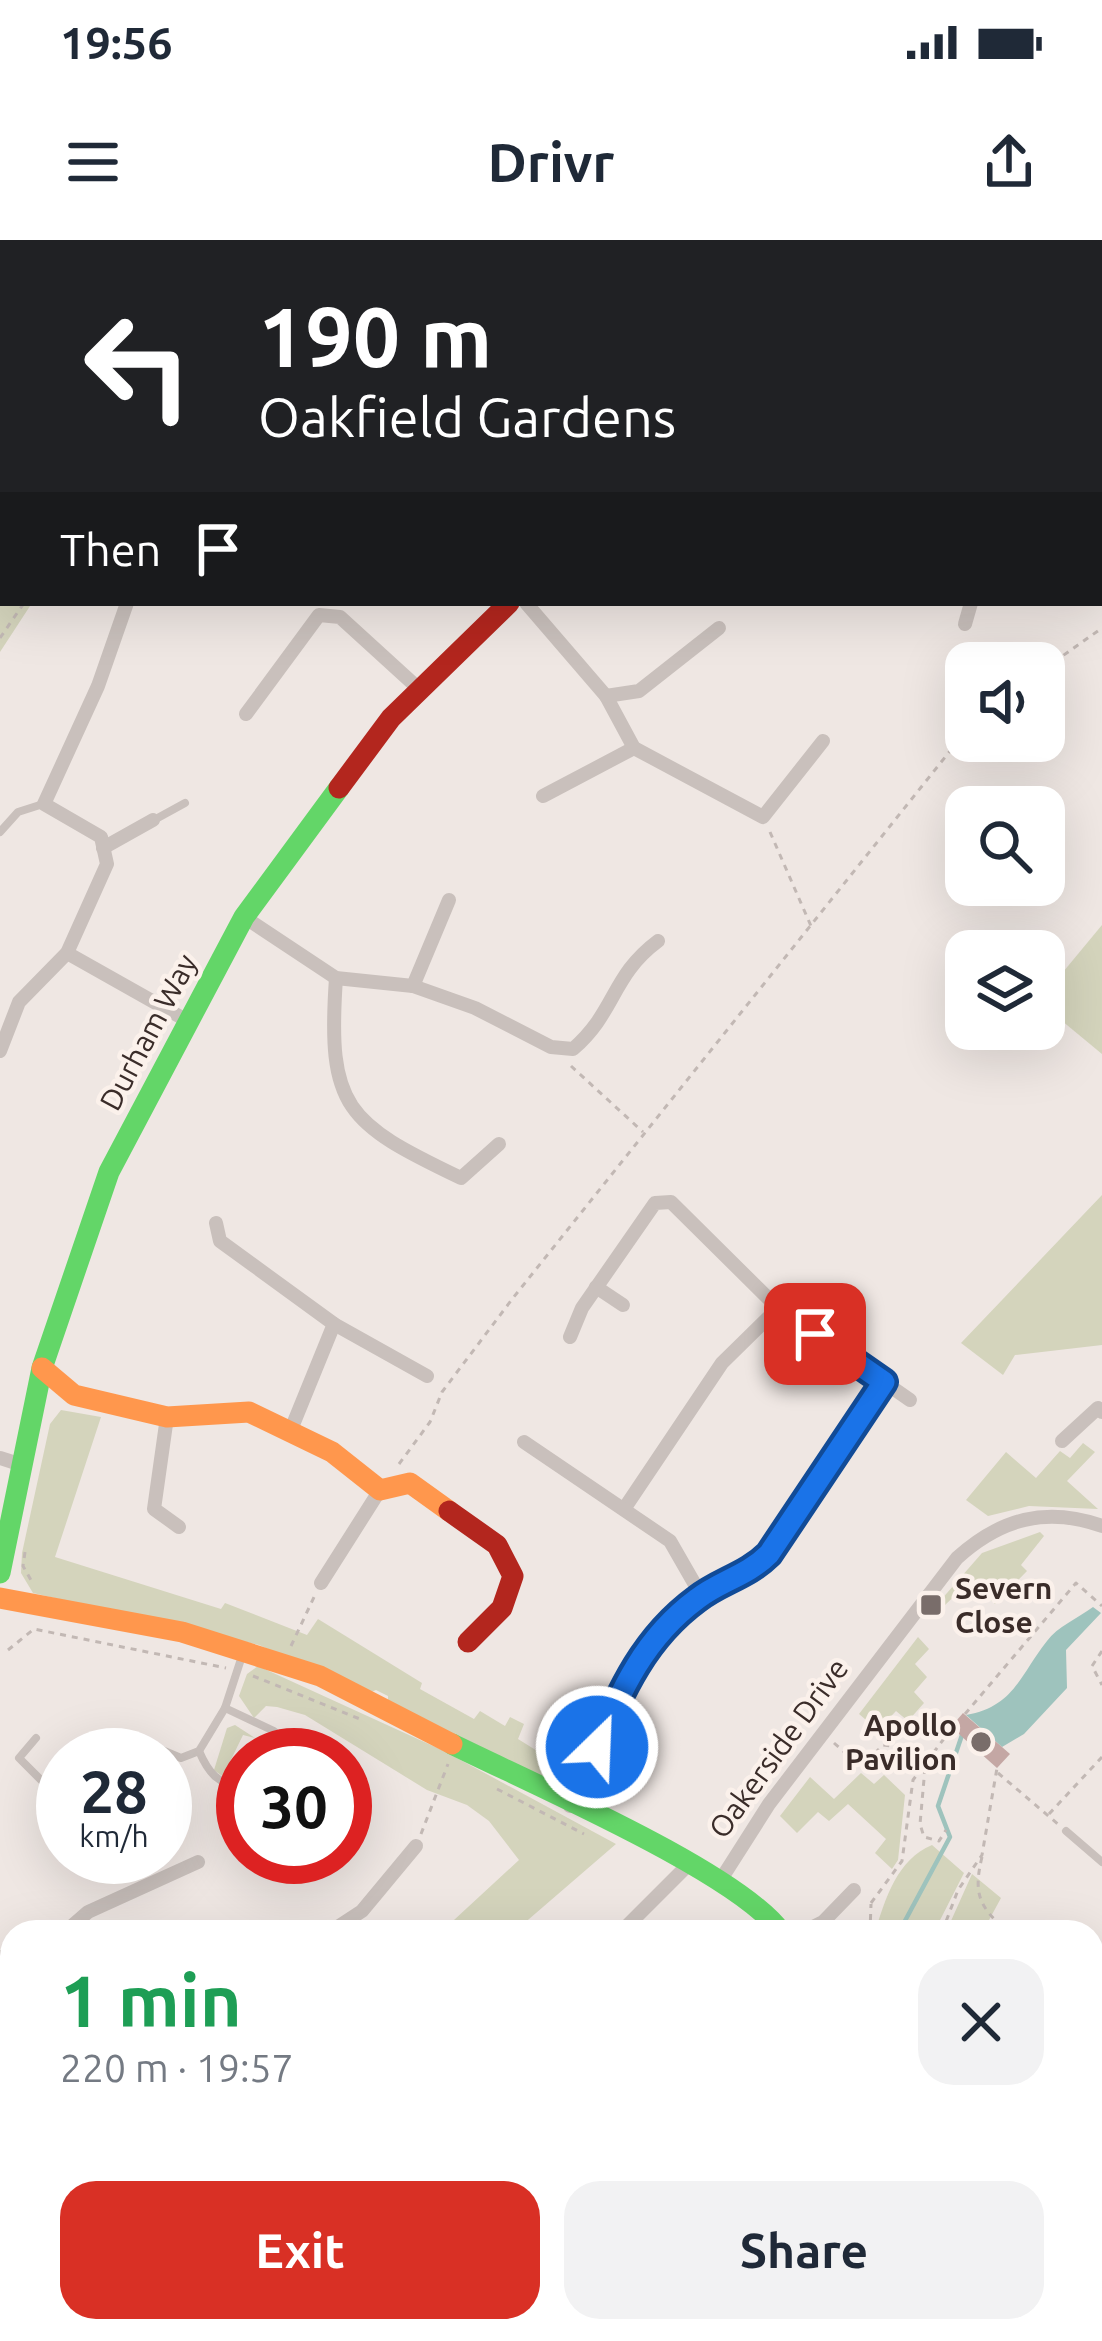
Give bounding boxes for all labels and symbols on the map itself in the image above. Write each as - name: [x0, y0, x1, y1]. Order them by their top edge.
- street label: Durham Way: [93, 948, 203, 1116]
- pin: [764, 1283, 866, 1385]
- place label: Severn Close: [955, 1571, 1052, 1639]
- marker: Severn Close: [918, 1592, 944, 1618]
- street label: Oakerside Drive: [702, 1652, 854, 1844]
- position arrow: [534, 1684, 660, 1810]
- place label: Apollo Pavilion: [845, 1708, 957, 1776]
- speed limit sign: 30: [216, 1728, 372, 1884]
- marker: Apollo Pavilion: [968, 1729, 994, 1755]

